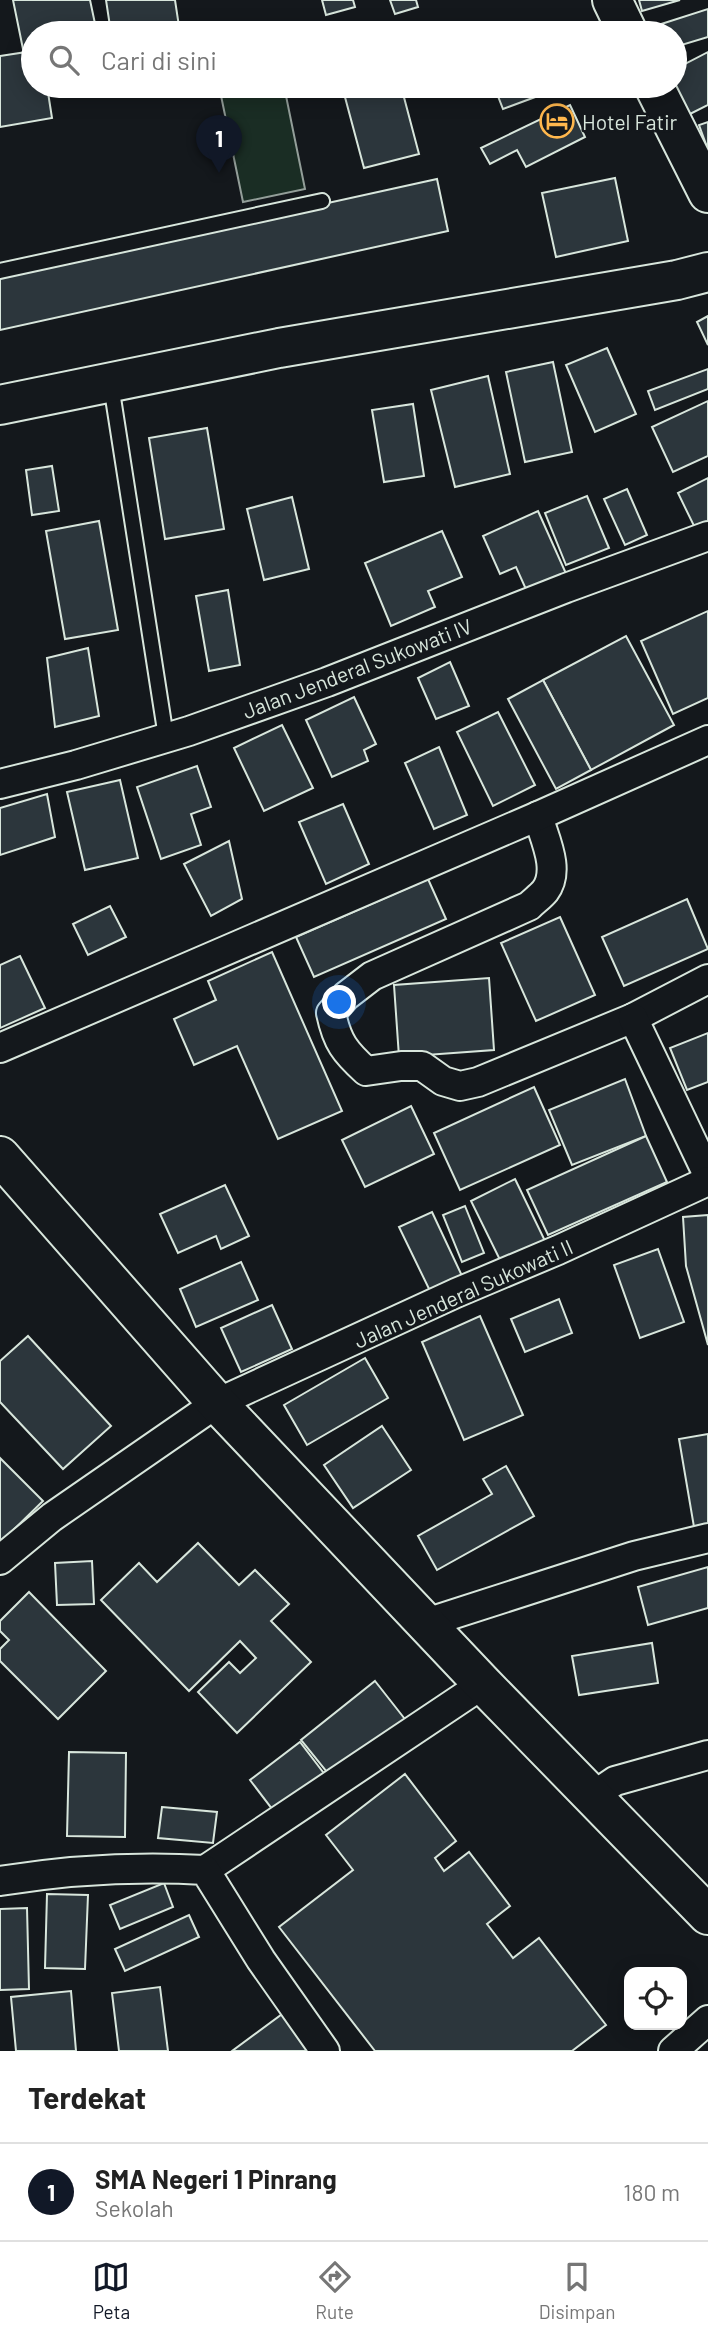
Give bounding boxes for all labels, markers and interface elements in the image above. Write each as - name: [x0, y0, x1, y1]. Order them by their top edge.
- search box: [21, 21, 687, 98]
- icon: search: [45, 41, 83, 79]
- text: Cari di sini: [101, 44, 217, 75]
- hotel icon: Hotel Fatir: [538, 102, 576, 140]
- place label: Hotel Fatir: [582, 109, 678, 134]
- pin: 1: [196, 115, 242, 173]
- street label: Jalan Jenderal Sukowati IV: [239, 613, 475, 723]
- your location: [322, 985, 356, 1019]
- street label: Jalan Jenderal Sukowati II: [350, 1233, 576, 1353]
- map controls: [624, 1967, 687, 2030]
- button: locate: [624, 1967, 687, 2030]
- text: Terdekat: [28, 2079, 146, 2115]
- text: SMA Negeri 1 Pinrang: [95, 2163, 337, 2194]
- text: 1: [47, 2178, 55, 2206]
- text: 180 m: [623, 2178, 680, 2206]
- text: Sekolah: [95, 2194, 174, 2222]
- tab: Peta: [92, 2258, 130, 2323]
- tab: Rute: [315, 2258, 354, 2323]
- tab: Disimpan: [539, 2258, 616, 2323]

